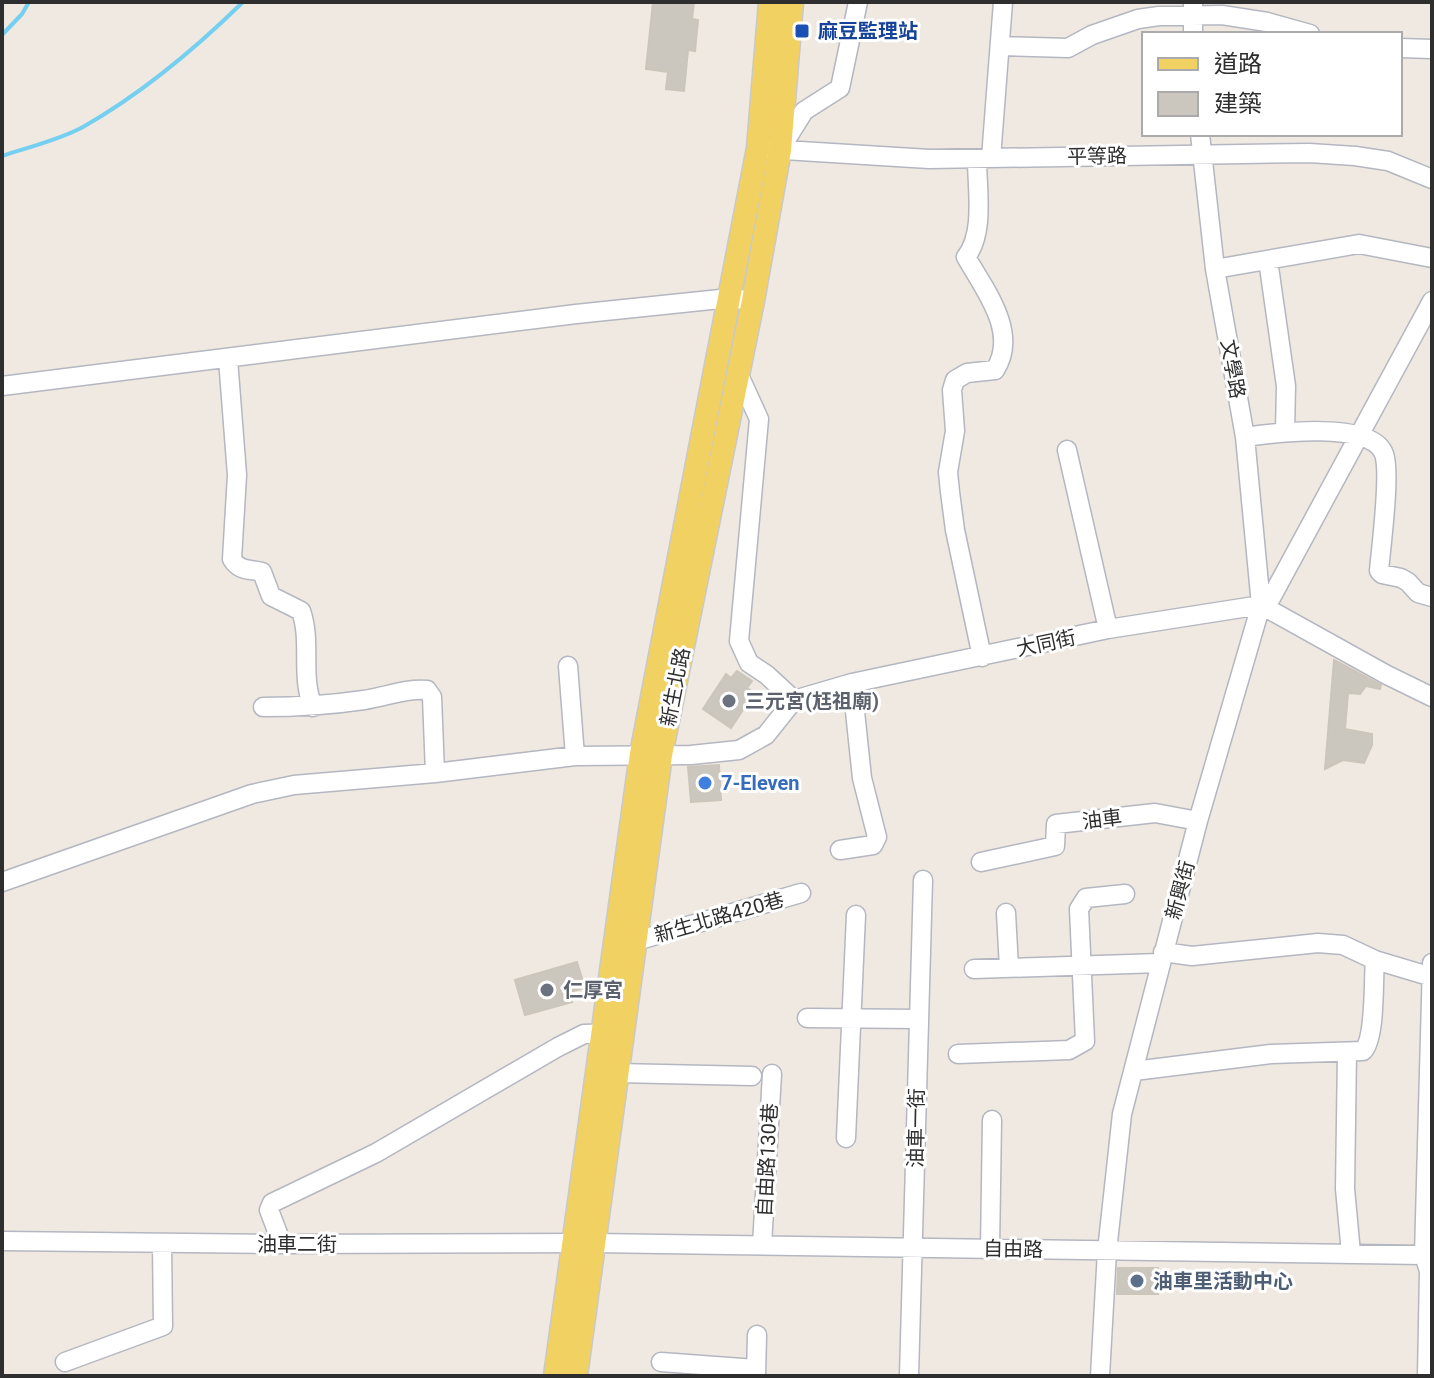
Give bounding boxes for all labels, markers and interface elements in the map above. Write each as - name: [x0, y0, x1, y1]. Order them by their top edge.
- place label: 麻豆監理站: [818, 19, 918, 43]
- marker: 麻豆監理站: [793, 22, 811, 40]
- legend: [1142, 32, 1402, 136]
- text: 道路: [1214, 50, 1262, 78]
- text: 建築: [1214, 90, 1262, 118]
- street label: 平等路: [1067, 143, 1127, 169]
- street label: 文學路: [1216, 337, 1250, 401]
- street label: 大同街: [1014, 625, 1078, 661]
- street label: 新生北路: [656, 645, 694, 729]
- place label: 三元宮(尪祖廟): [745, 689, 879, 713]
- marker: 三元宮(尪祖廟): [720, 692, 738, 710]
- place label: 7-Eleven: [721, 771, 800, 795]
- marker: 7-Eleven: [696, 774, 714, 792]
- street label: 油車: [1081, 805, 1123, 833]
- street label: 新興街: [1161, 858, 1199, 922]
- street label: 新生北路420巷: [651, 887, 787, 947]
- place label: 仁厚宮: [563, 978, 623, 1002]
- marker: 仁厚宮: [538, 981, 556, 999]
- street label: 油車一街: [903, 1088, 929, 1168]
- street label: 自由路130巷: [752, 1103, 782, 1217]
- street label: 油車二街: [257, 1232, 337, 1256]
- street label: 自由路: [983, 1236, 1043, 1262]
- place label: 油車里活動中心: [1153, 1269, 1293, 1293]
- marker: 油車里活動中心: [1128, 1272, 1146, 1290]

